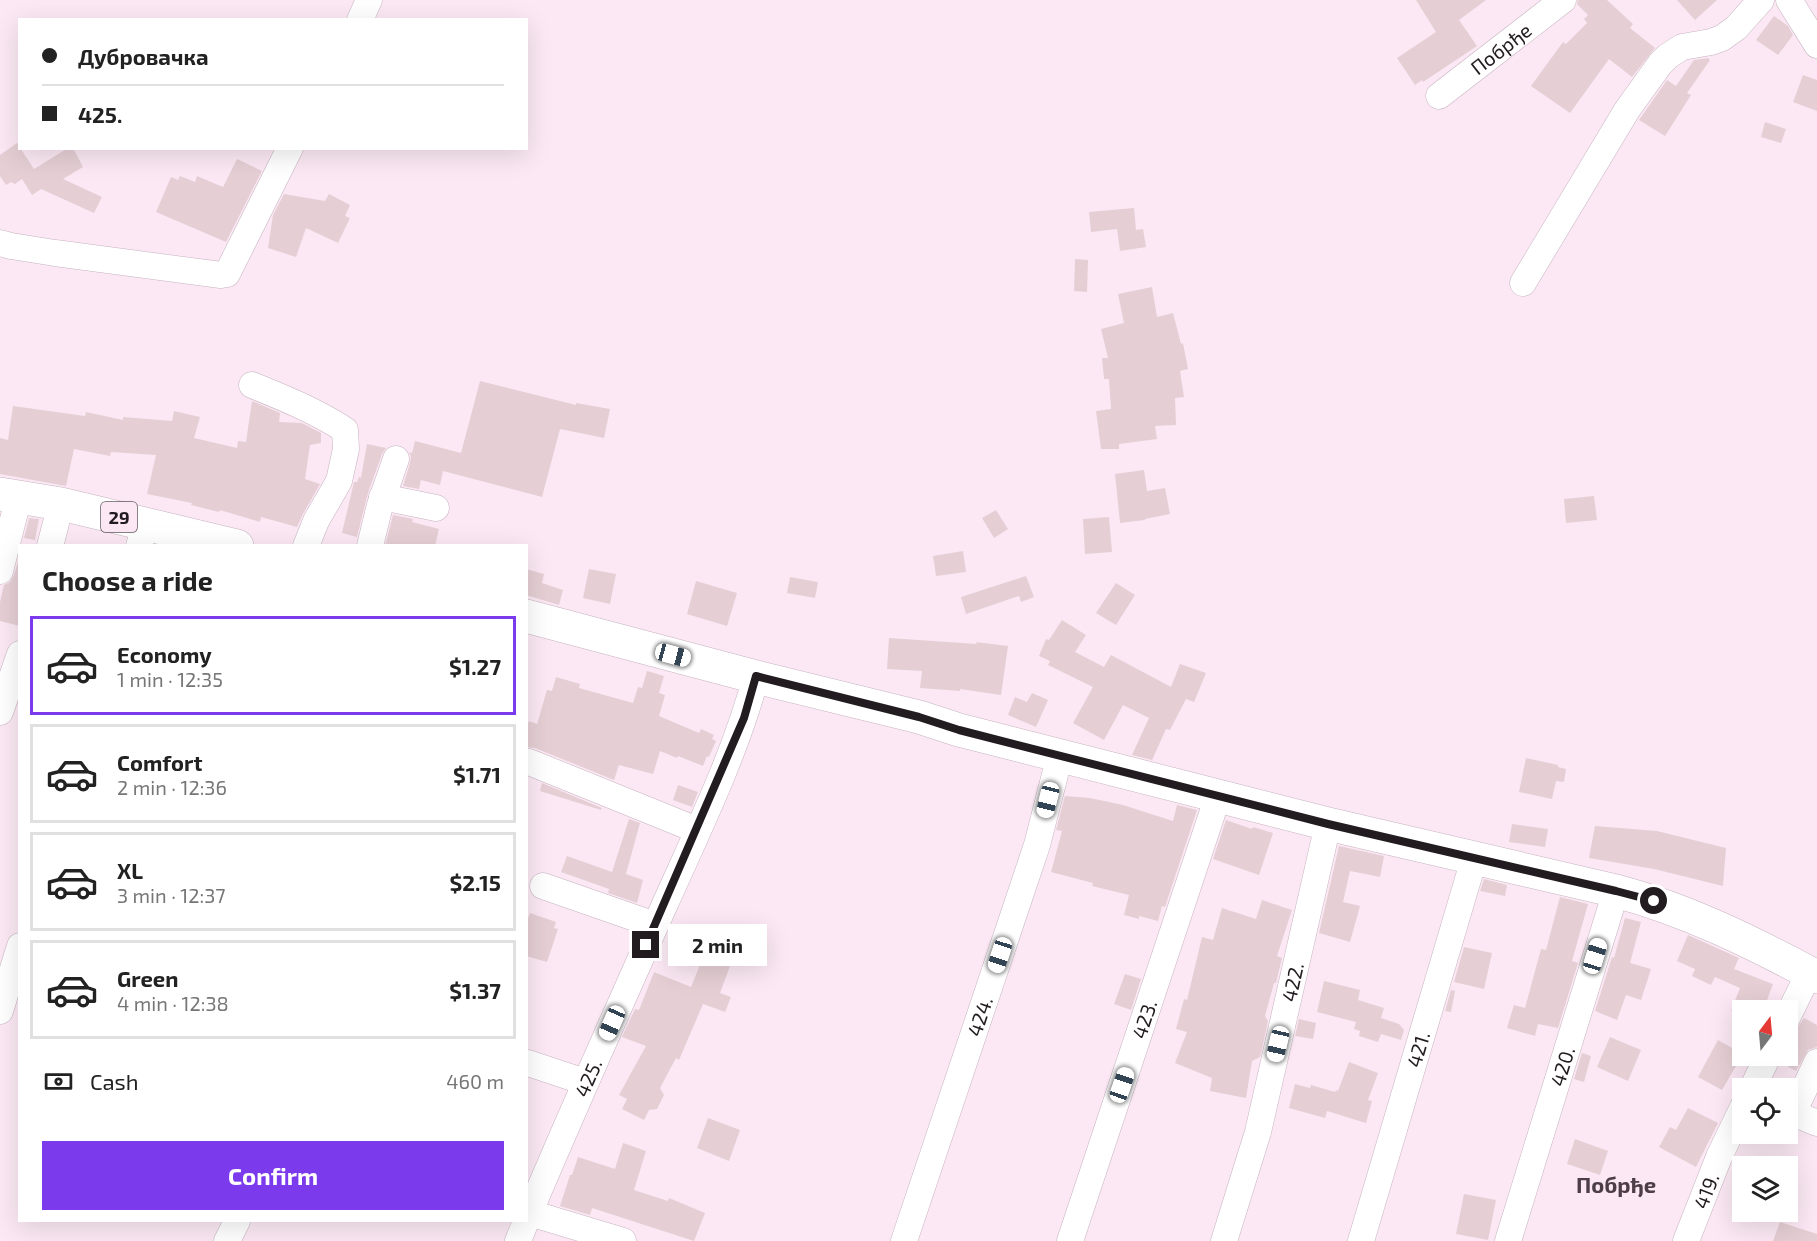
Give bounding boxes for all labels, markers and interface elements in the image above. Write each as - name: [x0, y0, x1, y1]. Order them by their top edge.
- street label: Побрђе: [1466, 17, 1536, 79]
- text: Дубровачка: [78, 43, 209, 69]
- text: 425.: [78, 101, 122, 127]
- road number: 29: [101, 502, 137, 532]
- text: Choose a ride: [42, 564, 213, 596]
- icon: car: [45, 639, 99, 693]
- text: Economy: [117, 641, 212, 667]
- car: [653, 642, 693, 668]
- text: $1.27: [449, 653, 501, 679]
- text: 1 min · 12:35: [117, 667, 223, 691]
- icon: car: [45, 747, 99, 801]
- text: Comfort: [117, 749, 202, 775]
- text: $1.71: [453, 761, 501, 787]
- text: 2 min · 12:36: [117, 775, 227, 799]
- car: [1035, 780, 1061, 820]
- icon: car: [45, 855, 99, 909]
- text: XL: [117, 857, 143, 883]
- text: $2.15: [449, 869, 501, 895]
- text: 3 min · 12:37: [117, 883, 226, 907]
- route start: [1640, 887, 1667, 914]
- callout: 2 min: [667, 924, 766, 966]
- route end: [632, 931, 659, 958]
- text: 2 min: [692, 933, 743, 957]
- car: [986, 935, 1014, 975]
- car: [1581, 936, 1609, 976]
- street label: 422.: [1276, 960, 1308, 1004]
- icon: car: [45, 963, 99, 1017]
- text: Green: [117, 965, 179, 991]
- text: $1.37: [449, 977, 501, 1003]
- text: 4 min · 12:38: [117, 991, 229, 1015]
- street label: 424.: [962, 993, 997, 1039]
- street label: 423.: [1126, 997, 1161, 1041]
- north arrow: [1732, 1000, 1798, 1066]
- map controls: [1732, 1000, 1798, 1222]
- car: [596, 1003, 628, 1043]
- car: [1265, 1024, 1291, 1064]
- street label: 421.: [1401, 1028, 1434, 1070]
- street label: 420.: [1545, 1043, 1579, 1089]
- street label: 425.: [569, 1055, 607, 1100]
- icon: cash: [42, 1065, 75, 1098]
- car: [1108, 1065, 1136, 1105]
- text: Cash: [90, 1068, 139, 1094]
- text: 460 m: [446, 1069, 504, 1093]
- button: locate: [1732, 1078, 1798, 1144]
- button: Confirm: [42, 1141, 504, 1210]
- button: layers: [1732, 1156, 1798, 1222]
- street label: 419.: [1688, 1169, 1724, 1212]
- district label: Побрђе: [1576, 1171, 1656, 1198]

